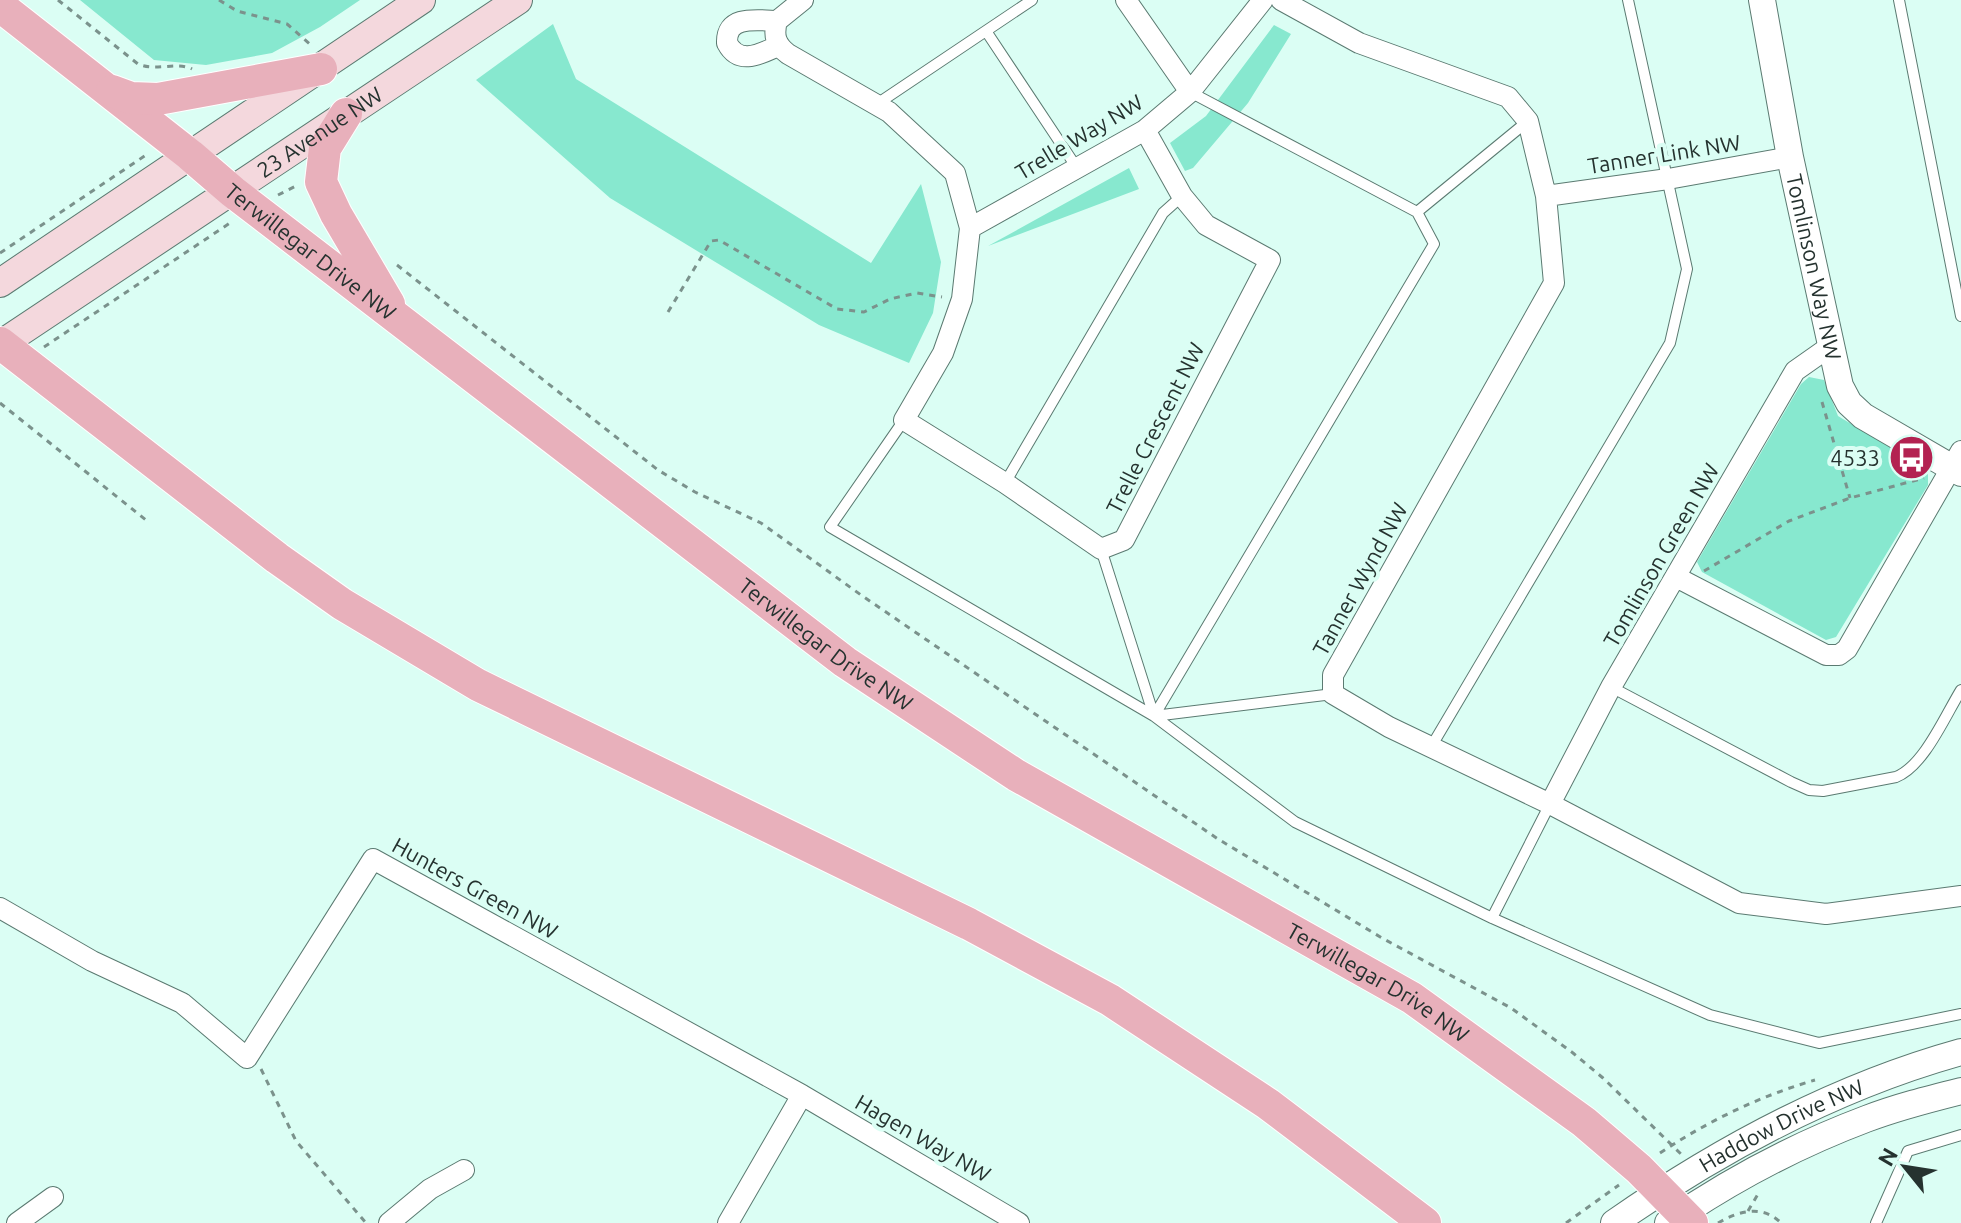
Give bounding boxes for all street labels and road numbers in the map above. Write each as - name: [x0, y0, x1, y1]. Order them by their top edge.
- street label: 23 Avenue NW: [252, 81, 387, 182]
- street label: Trelle Way NW: [1011, 89, 1147, 184]
- street label: Tanner Link NW: [1586, 129, 1742, 178]
- street label: Tomlinson Way NW: [1782, 171, 1847, 362]
- street label: Terwillegar Drive NW: [220, 178, 401, 325]
- street label: Trelle Crescent NW: [1101, 338, 1209, 518]
- street label: Tomlinson Green NW: [1598, 459, 1723, 651]
- street label: Tanner Wynd NW: [1307, 498, 1412, 660]
- street label: Terwillegar Drive NW: [734, 572, 918, 715]
- street label: Hunters Green NW: [388, 832, 562, 943]
- street label: Terwillegar Drive NW: [1283, 917, 1474, 1047]
- street label: Haddow Drive NW: [1694, 1074, 1867, 1177]
- street label: Hagen Way NW: [851, 1089, 995, 1186]

